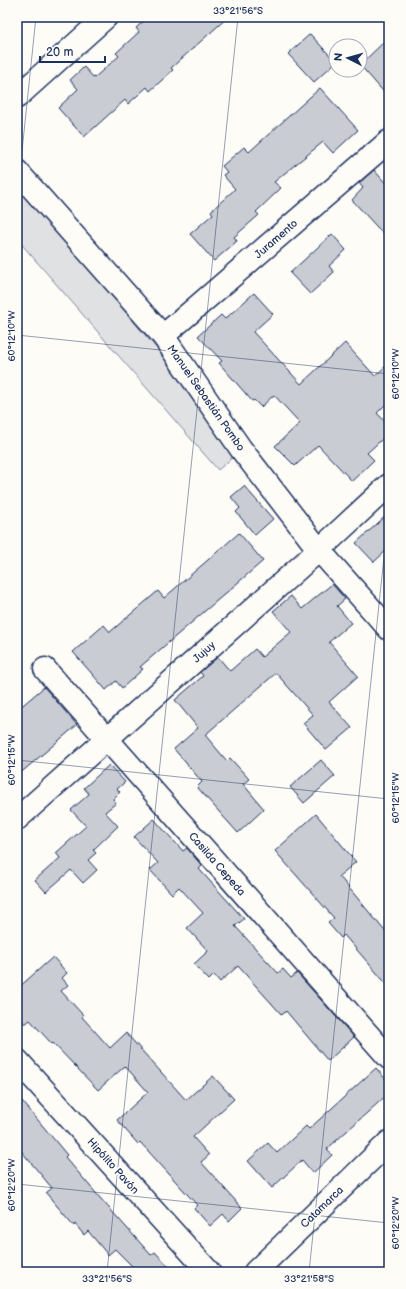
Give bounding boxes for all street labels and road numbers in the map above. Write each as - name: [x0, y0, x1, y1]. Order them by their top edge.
- street label: Juramento: [252, 217, 300, 261]
- street label: Manuel Sebastián Pombo: [164, 342, 248, 454]
- street label: Jujuy: [190, 639, 218, 665]
- street label: Casilda Cepeda: [186, 830, 248, 898]
- street label: Hipólito Pavón: [84, 1135, 142, 1197]
- street label: Catamarca: [298, 1183, 346, 1231]

